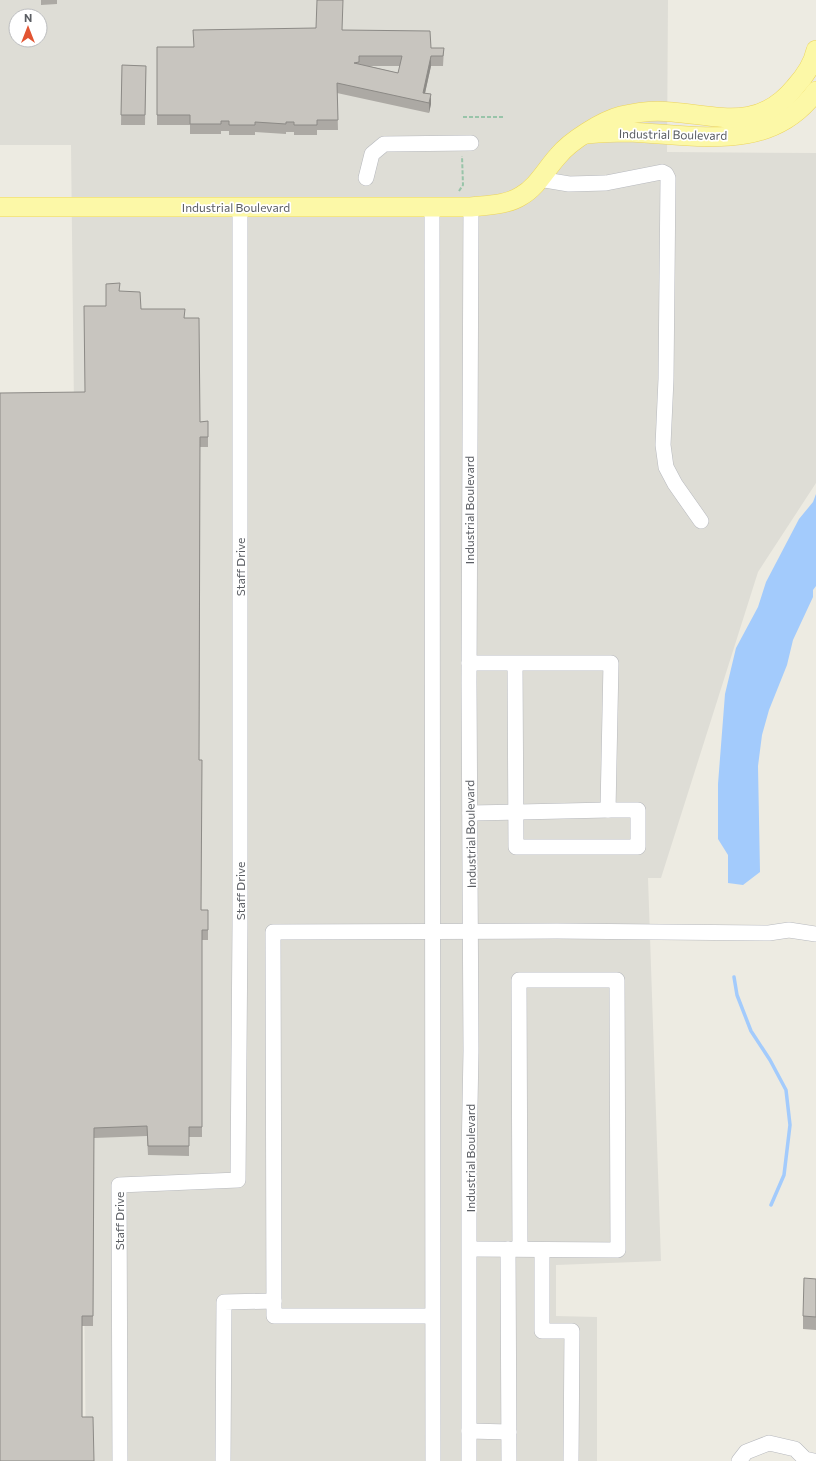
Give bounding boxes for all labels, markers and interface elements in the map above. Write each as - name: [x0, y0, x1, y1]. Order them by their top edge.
- north arrow: [8, 8, 48, 48]
- text: N: [24, 11, 32, 24]
- street label: Industrial Boulevard: [619, 126, 727, 142]
- street label: Industrial Boulevard: [182, 200, 290, 214]
- street label: Industrial Boulevard: [462, 456, 476, 564]
- street label: Staff Drive: [233, 538, 247, 596]
- street label: Industrial Boulevard: [462, 780, 478, 888]
- street label: Staff Drive: [233, 862, 247, 920]
- street label: Industrial Boulevard: [463, 1104, 477, 1212]
- street label: Staff Drive: [112, 1192, 126, 1250]

